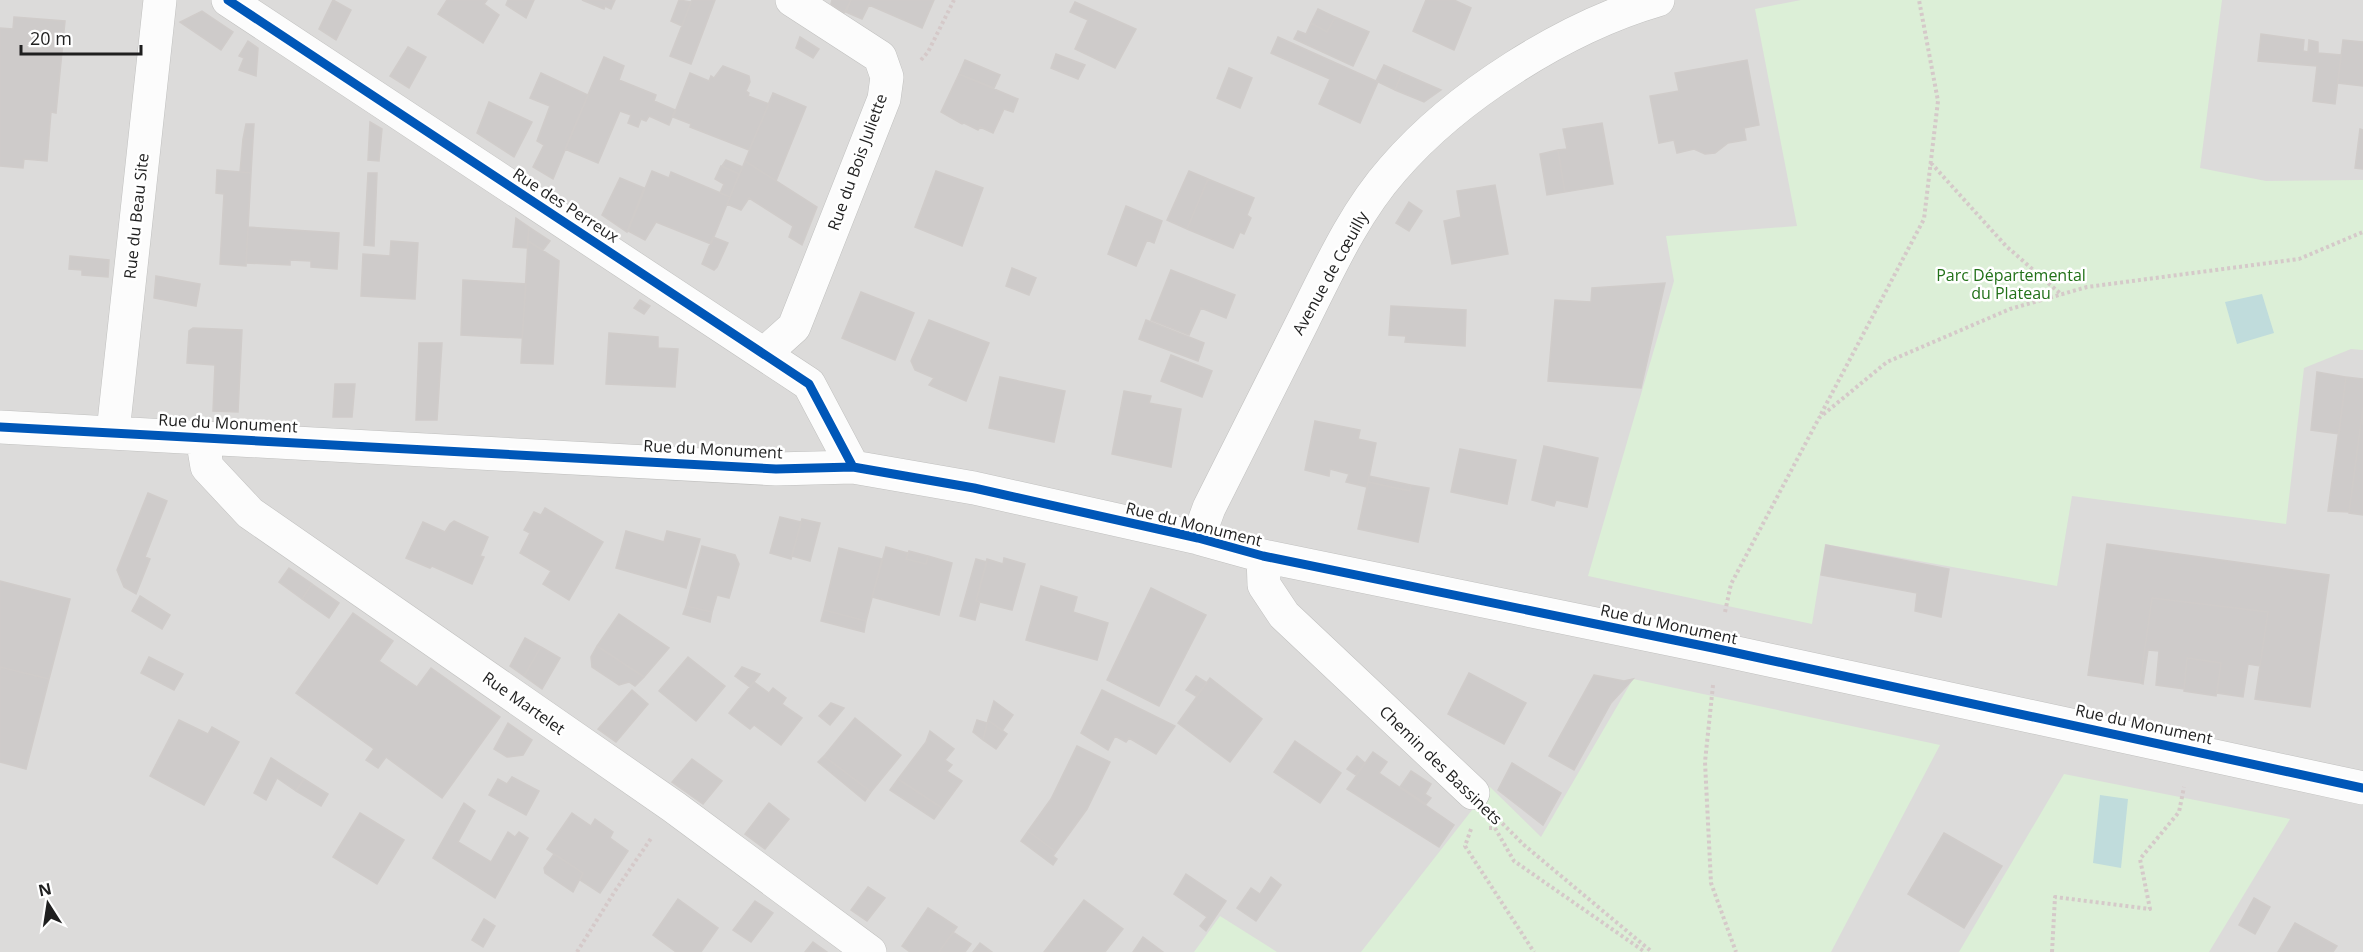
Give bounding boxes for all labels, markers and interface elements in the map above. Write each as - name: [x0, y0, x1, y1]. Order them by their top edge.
- scale bar: [21, 18, 141, 56]
- text: 20 m: [30, 26, 72, 50]
- street label: Rue du Bois Juliette: [822, 91, 892, 233]
- street label: Rue du Beau Site: [118, 152, 154, 280]
- street label: Rue des Perreux: [509, 162, 624, 248]
- street label: Avenue de Cœuilly: [1287, 206, 1374, 339]
- park label: Parc Départemental du Plateau: [1936, 264, 2086, 304]
- street label: Rue du Monument: [158, 408, 299, 438]
- street label: Rue du Monument: [643, 434, 784, 464]
- street label: Rue du Monument: [1124, 496, 1265, 552]
- street label: Rue du Monument: [1598, 599, 1740, 649]
- street label: Rue Martelet: [478, 666, 570, 740]
- street label: Rue du Monument: [2073, 699, 2215, 749]
- street label: Chemin des Bassinets: [1375, 701, 1507, 829]
- north arrow: [18, 874, 78, 934]
- text: N: [36, 877, 54, 901]

